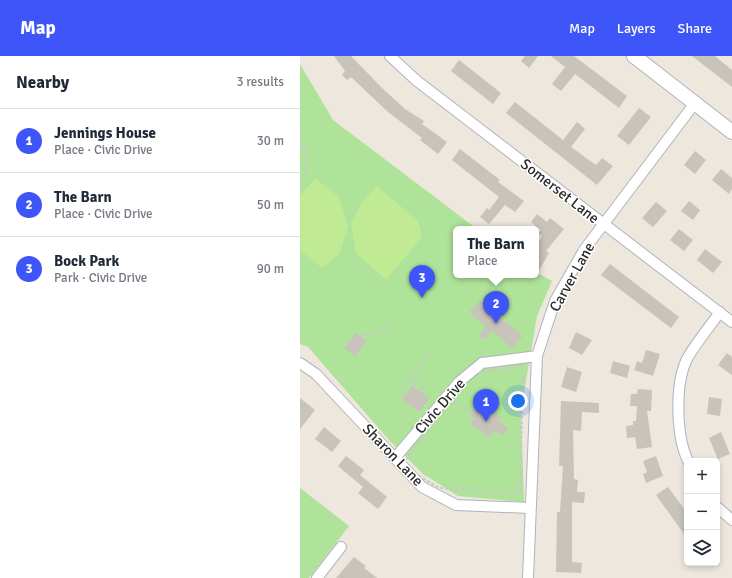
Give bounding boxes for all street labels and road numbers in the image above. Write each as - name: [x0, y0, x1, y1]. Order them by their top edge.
- street label: Somerset Lane: [517, 155, 603, 227]
- street label: Carver Lane: [546, 239, 598, 315]
- street label: Civic Drive: [411, 375, 469, 437]
- street label: Sharon Lane: [359, 420, 427, 490]

